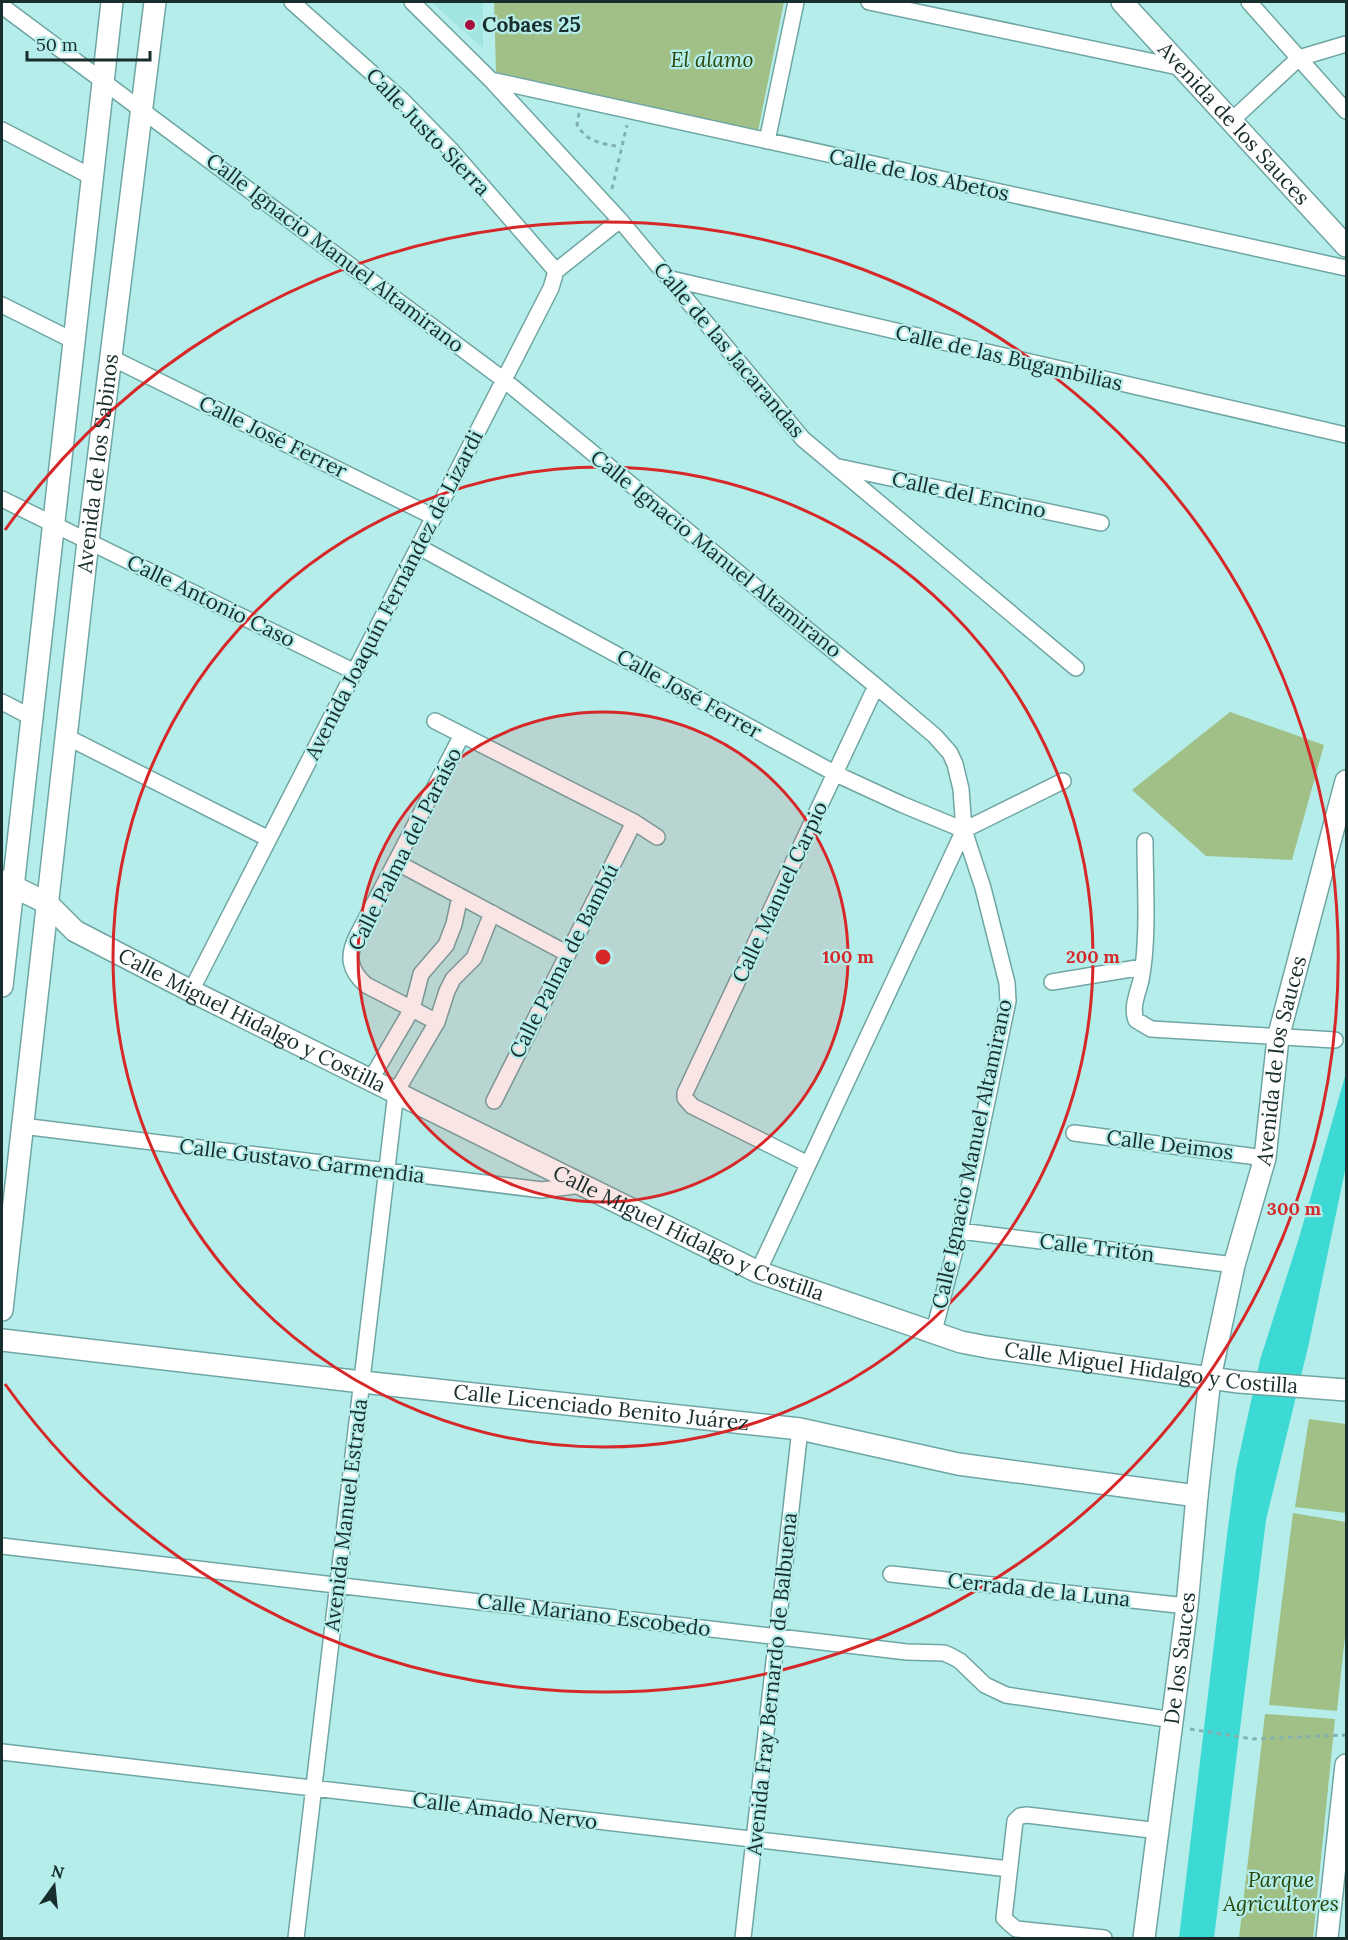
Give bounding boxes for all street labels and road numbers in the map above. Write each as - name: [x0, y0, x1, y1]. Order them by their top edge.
- street label: Avenida de los Sauces: [1152, 35, 1316, 211]
- street label: Calle Justo Sierra: [360, 62, 496, 202]
- street label: Calle de los Abetos: [827, 142, 1012, 207]
- street label: Calle Ignacio Manuel Altamirano: [201, 147, 470, 358]
- street label: Calle de las Jacarandas: [648, 256, 811, 443]
- street label: Calle de las Bugambilias: [893, 318, 1125, 397]
- street label: Avenida de los Sabinos: [70, 352, 124, 575]
- street label: Calle José Ferrer: [195, 389, 352, 484]
- street label: Avenida Joaquín Fernández de Lizardi: [298, 425, 489, 765]
- street label: Calle Ignacio Manuel Altamirano: [585, 444, 848, 664]
- street label: Calle del Encino: [890, 465, 1049, 524]
- street label: Calle Antonio Caso: [123, 548, 300, 653]
- street label: Calle José Ferrer: [612, 643, 766, 745]
- street label: Calle Palma del Paraíso: [342, 743, 468, 955]
- street label: Calle Manuel Carpio: [726, 797, 833, 987]
- street label: Calle Palma de Bambú: [503, 859, 624, 1063]
- street label: Calle Miguel Hidalgo y Costilla: [114, 942, 391, 1099]
- street label: Avenida de los Sauces: [1249, 953, 1312, 1169]
- street label: Calle Ignacio Manuel Altamirano: [925, 997, 1018, 1311]
- street label: Calle Deimos: [1105, 1123, 1235, 1166]
- street label: Calle Gustavo Garmendia: [178, 1132, 427, 1189]
- street label: Calle Miguel Hidalgo y Costilla: [549, 1159, 828, 1307]
- street label: Calle Tritón: [1038, 1227, 1156, 1268]
- street label: Calle Miguel Hidalgo y Costilla: [1003, 1336, 1299, 1399]
- street label: Calle Licenciado Benito Juárez: [452, 1378, 750, 1436]
- street label: Avenida Manuel Estrada: [318, 1397, 373, 1634]
- street label: Avenida Fray Bernardo de Balbuena: [740, 1511, 803, 1858]
- street label: Cerrada de la Luna: [946, 1566, 1132, 1613]
- street label: Calle Mariano Escobedo: [476, 1587, 712, 1642]
- street label: De los Sauces: [1158, 1591, 1201, 1726]
- street label: Calle Amado Nervo: [411, 1786, 599, 1835]

